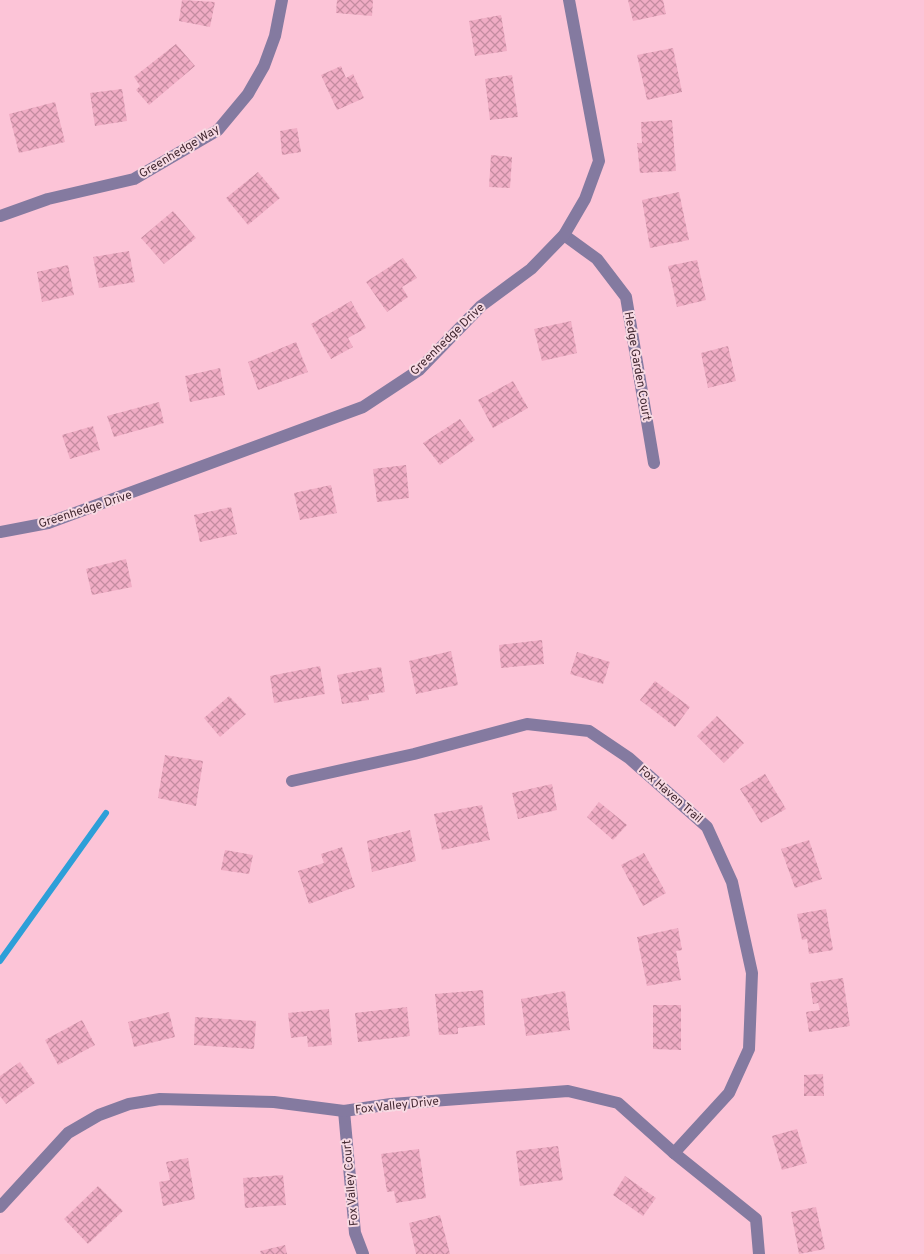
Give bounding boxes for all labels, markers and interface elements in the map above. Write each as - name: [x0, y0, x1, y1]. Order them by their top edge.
- street label: Greenhedge Way: [136, 122, 223, 182]
- street label: Greenhedge Drive: [407, 300, 488, 379]
- street label: Hedge Garden Court: [620, 310, 654, 422]
- street label: Greenhedge Drive: [37, 487, 134, 533]
- street label: Fox Haven Trail: [635, 762, 706, 827]
- street label: Fox Valley Drive: [354, 1094, 440, 1118]
- street label: Fox Valley Court: [339, 1139, 363, 1227]

